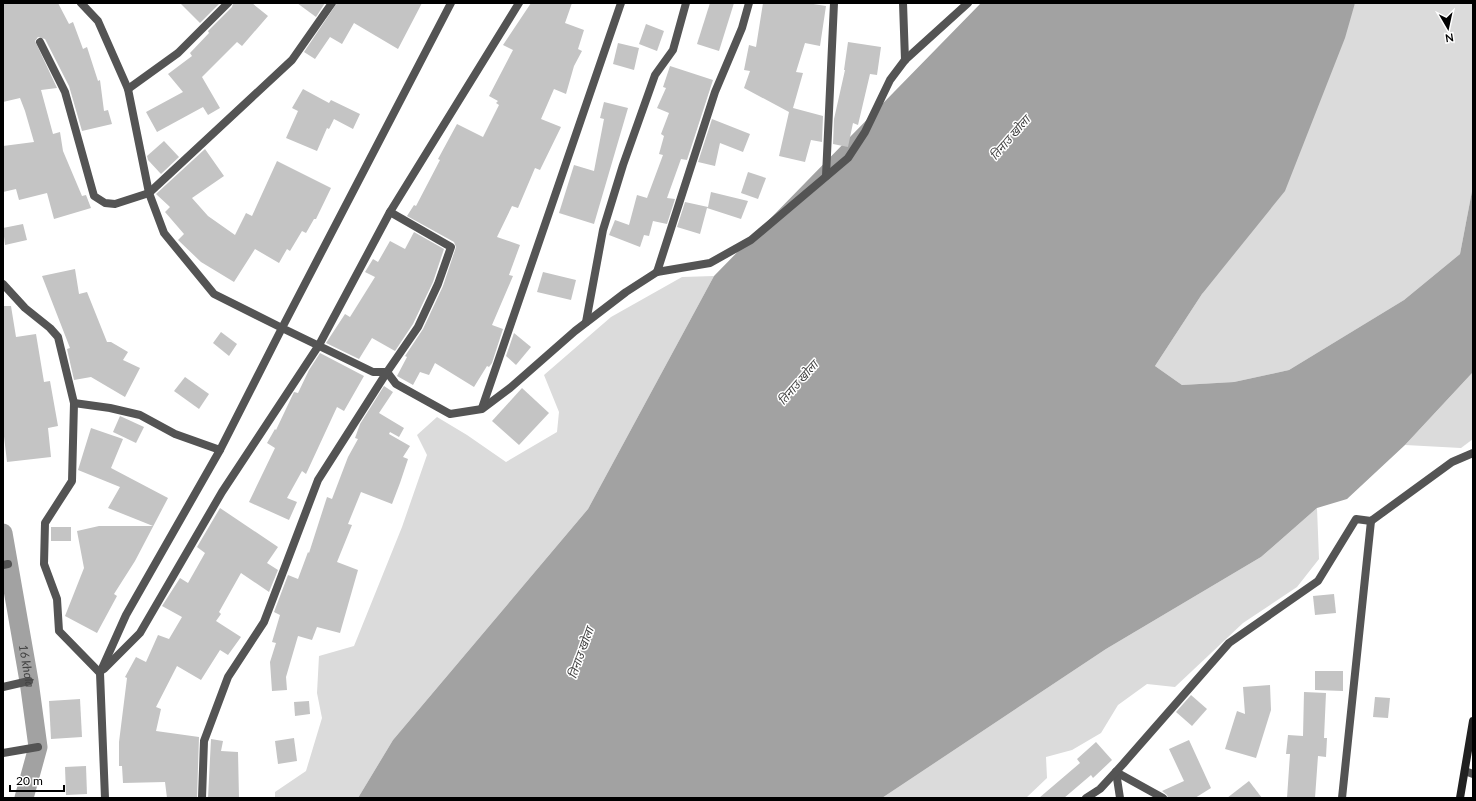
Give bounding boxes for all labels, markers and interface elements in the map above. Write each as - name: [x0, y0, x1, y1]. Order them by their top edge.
- north arrow: [1428, 8, 1468, 48]
- text: N: [1444, 31, 1455, 45]
- water label: तिनाउ खोला: [986, 110, 1035, 163]
- water label: तिनाउ खोला: [774, 355, 823, 408]
- water label: तिनाउ खोला: [564, 623, 598, 680]
- water label: 16 khola: [16, 643, 38, 688]
- scale bar: [10, 767, 64, 793]
- text: 20 m: [16, 773, 43, 788]

